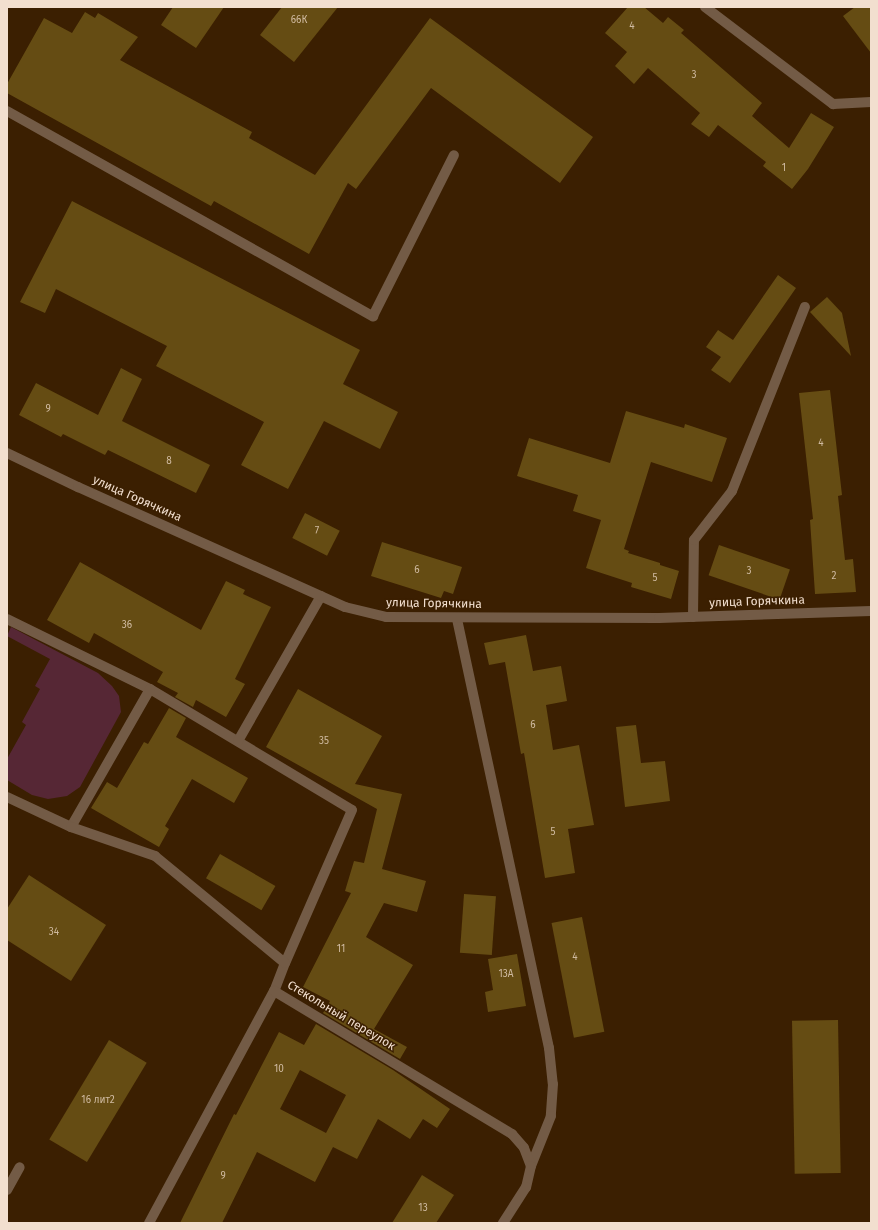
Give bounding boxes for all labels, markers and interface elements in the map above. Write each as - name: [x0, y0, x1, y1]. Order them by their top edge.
- house number: 66К: [291, 15, 307, 27]
- house number: 4: [629, 21, 635, 33]
- house number: 3: [692, 70, 696, 82]
- house number: 1: [782, 163, 786, 175]
- house number: 9: [45, 404, 51, 416]
- house number: 4: [818, 438, 824, 450]
- house number: 8: [166, 456, 172, 468]
- street label: улица Горячкина: [90, 473, 184, 525]
- house number: 7: [315, 526, 319, 538]
- house number: 6: [414, 565, 420, 577]
- house number: 3: [747, 566, 751, 578]
- house number: 2: [832, 571, 836, 583]
- house number: 5: [652, 573, 658, 585]
- street label: улица Горячкина: [709, 593, 805, 611]
- street label: улица Горячкина: [386, 596, 482, 612]
- house number: 36: [122, 620, 132, 632]
- house number: 6: [530, 720, 536, 732]
- house number: 35: [319, 736, 329, 748]
- house number: 5: [550, 827, 556, 839]
- house number: 34: [49, 927, 59, 939]
- house number: 11: [337, 944, 345, 956]
- house number: 4: [572, 952, 578, 964]
- house number: 13А: [498, 969, 514, 981]
- street label: Стекольный переулок: [284, 978, 398, 1054]
- house number: 10: [274, 1064, 284, 1076]
- house number: 16 лит2: [81, 1095, 115, 1107]
- house number: 9: [220, 1171, 226, 1183]
- house number: 13: [418, 1203, 428, 1215]

